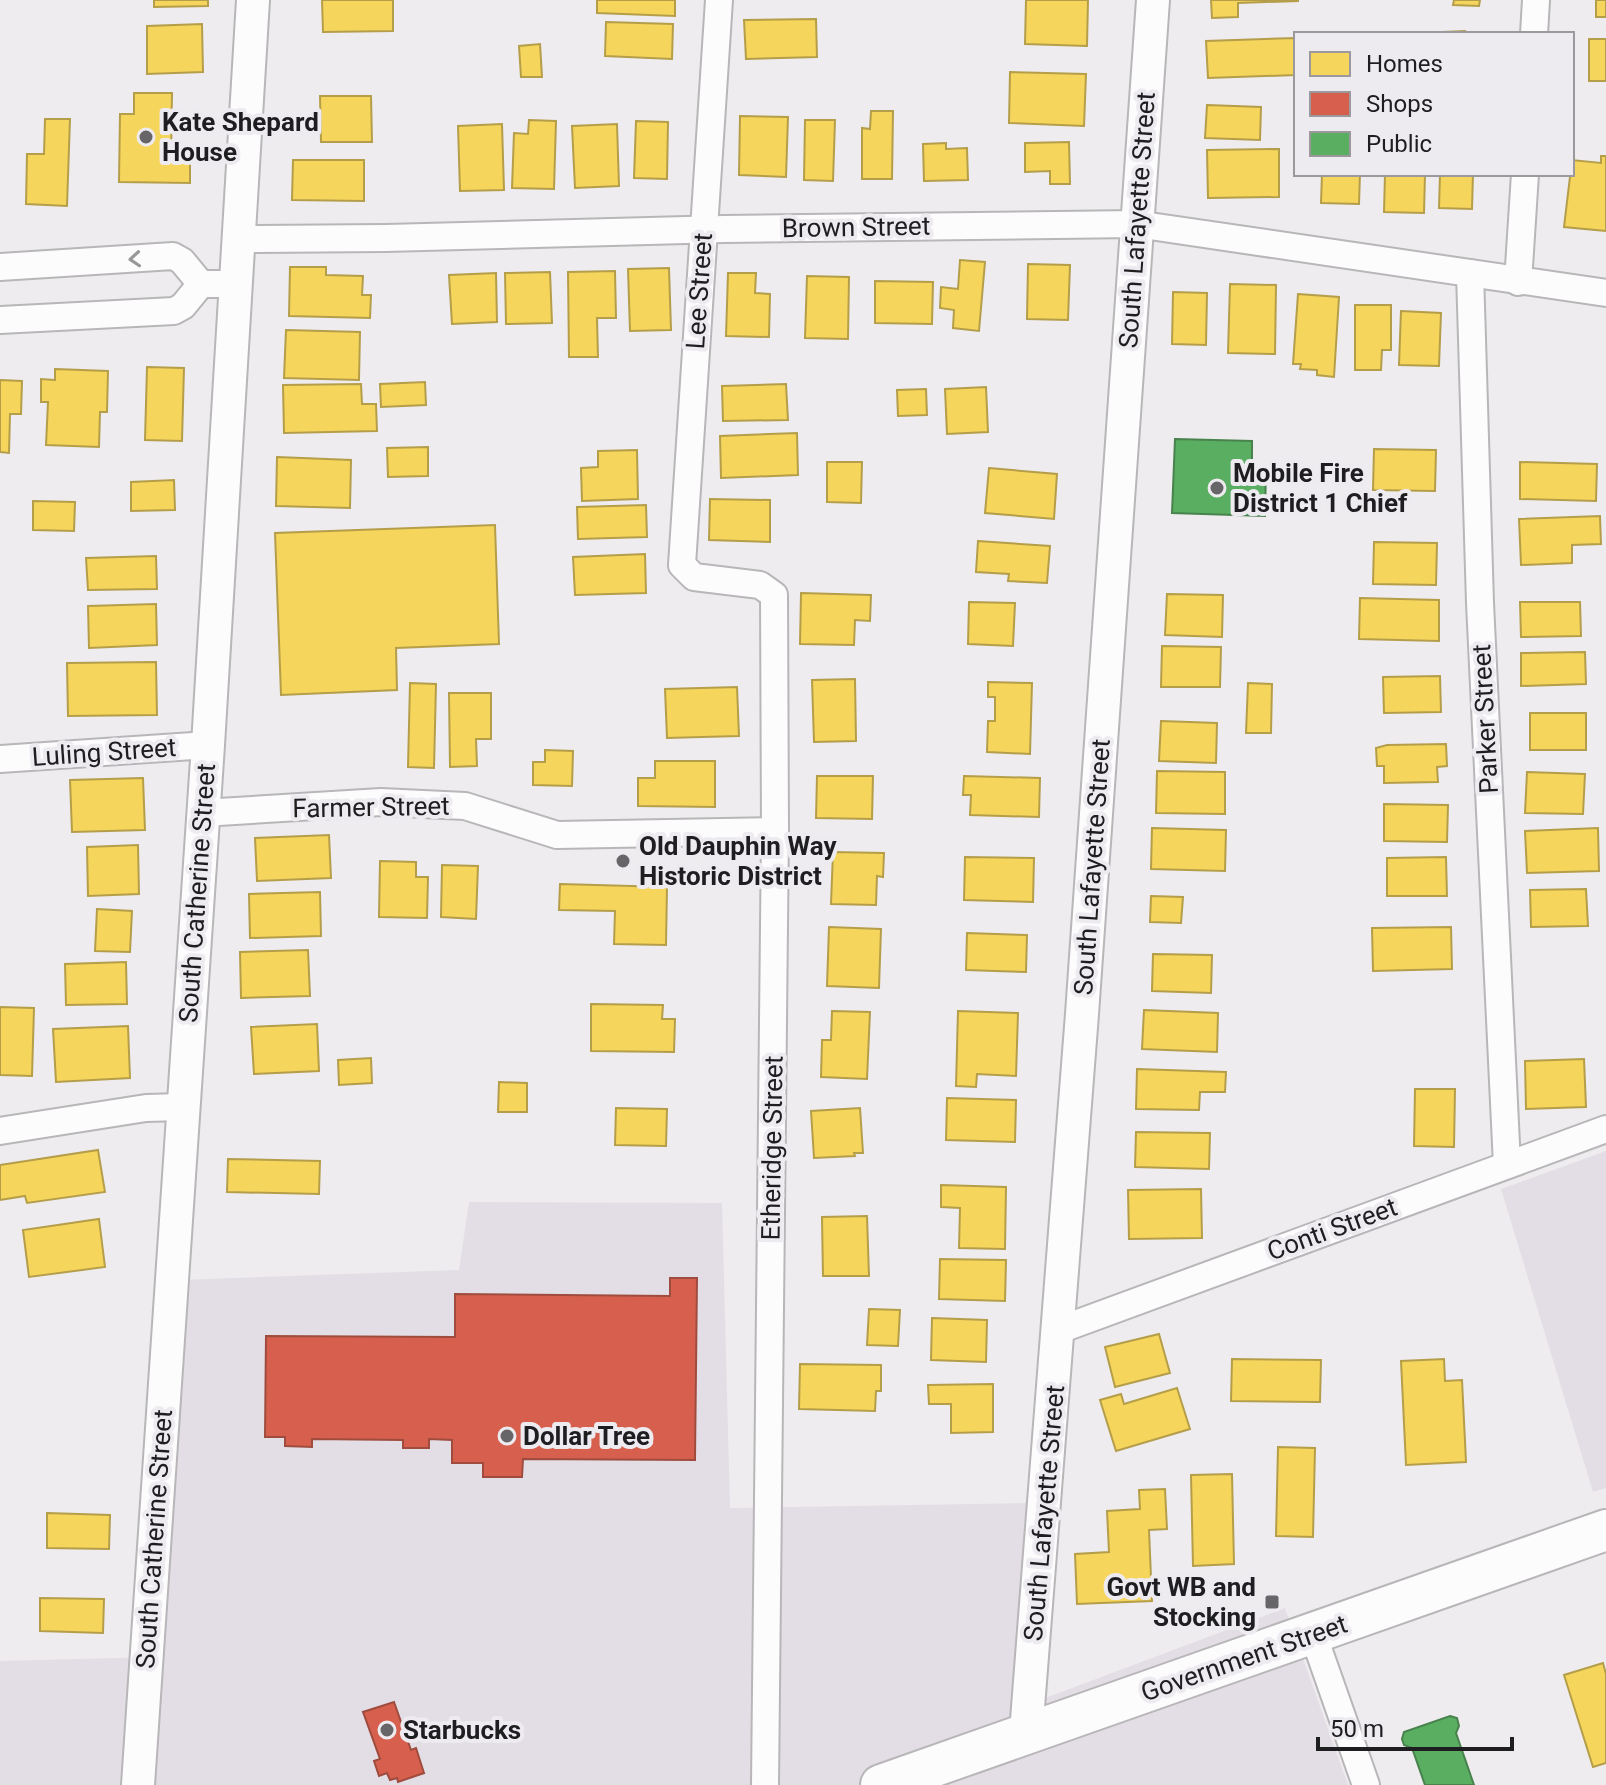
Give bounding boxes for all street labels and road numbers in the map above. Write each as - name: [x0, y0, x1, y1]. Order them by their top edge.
- street label: South Lafayette Street: [1113, 91, 1161, 349]
- street label: Brown Street: [781, 211, 931, 243]
- street label: Lee Street: [680, 232, 718, 350]
- street label: Parker Street: [1466, 643, 1504, 795]
- street label: Luling Street: [31, 732, 177, 772]
- street label: South Lafayette Street: [1068, 738, 1116, 996]
- street label: South Catherine Street: [173, 762, 221, 1024]
- street label: Farmer Street: [292, 791, 450, 823]
- street label: Etheridge Street: [755, 1055, 789, 1241]
- street label: Conti Street: [1263, 1192, 1401, 1266]
- street label: South Lafayette Street: [1018, 1384, 1070, 1642]
- street label: South Catherine Street: [130, 1408, 178, 1670]
- street label: Government Street: [1137, 1609, 1351, 1707]

